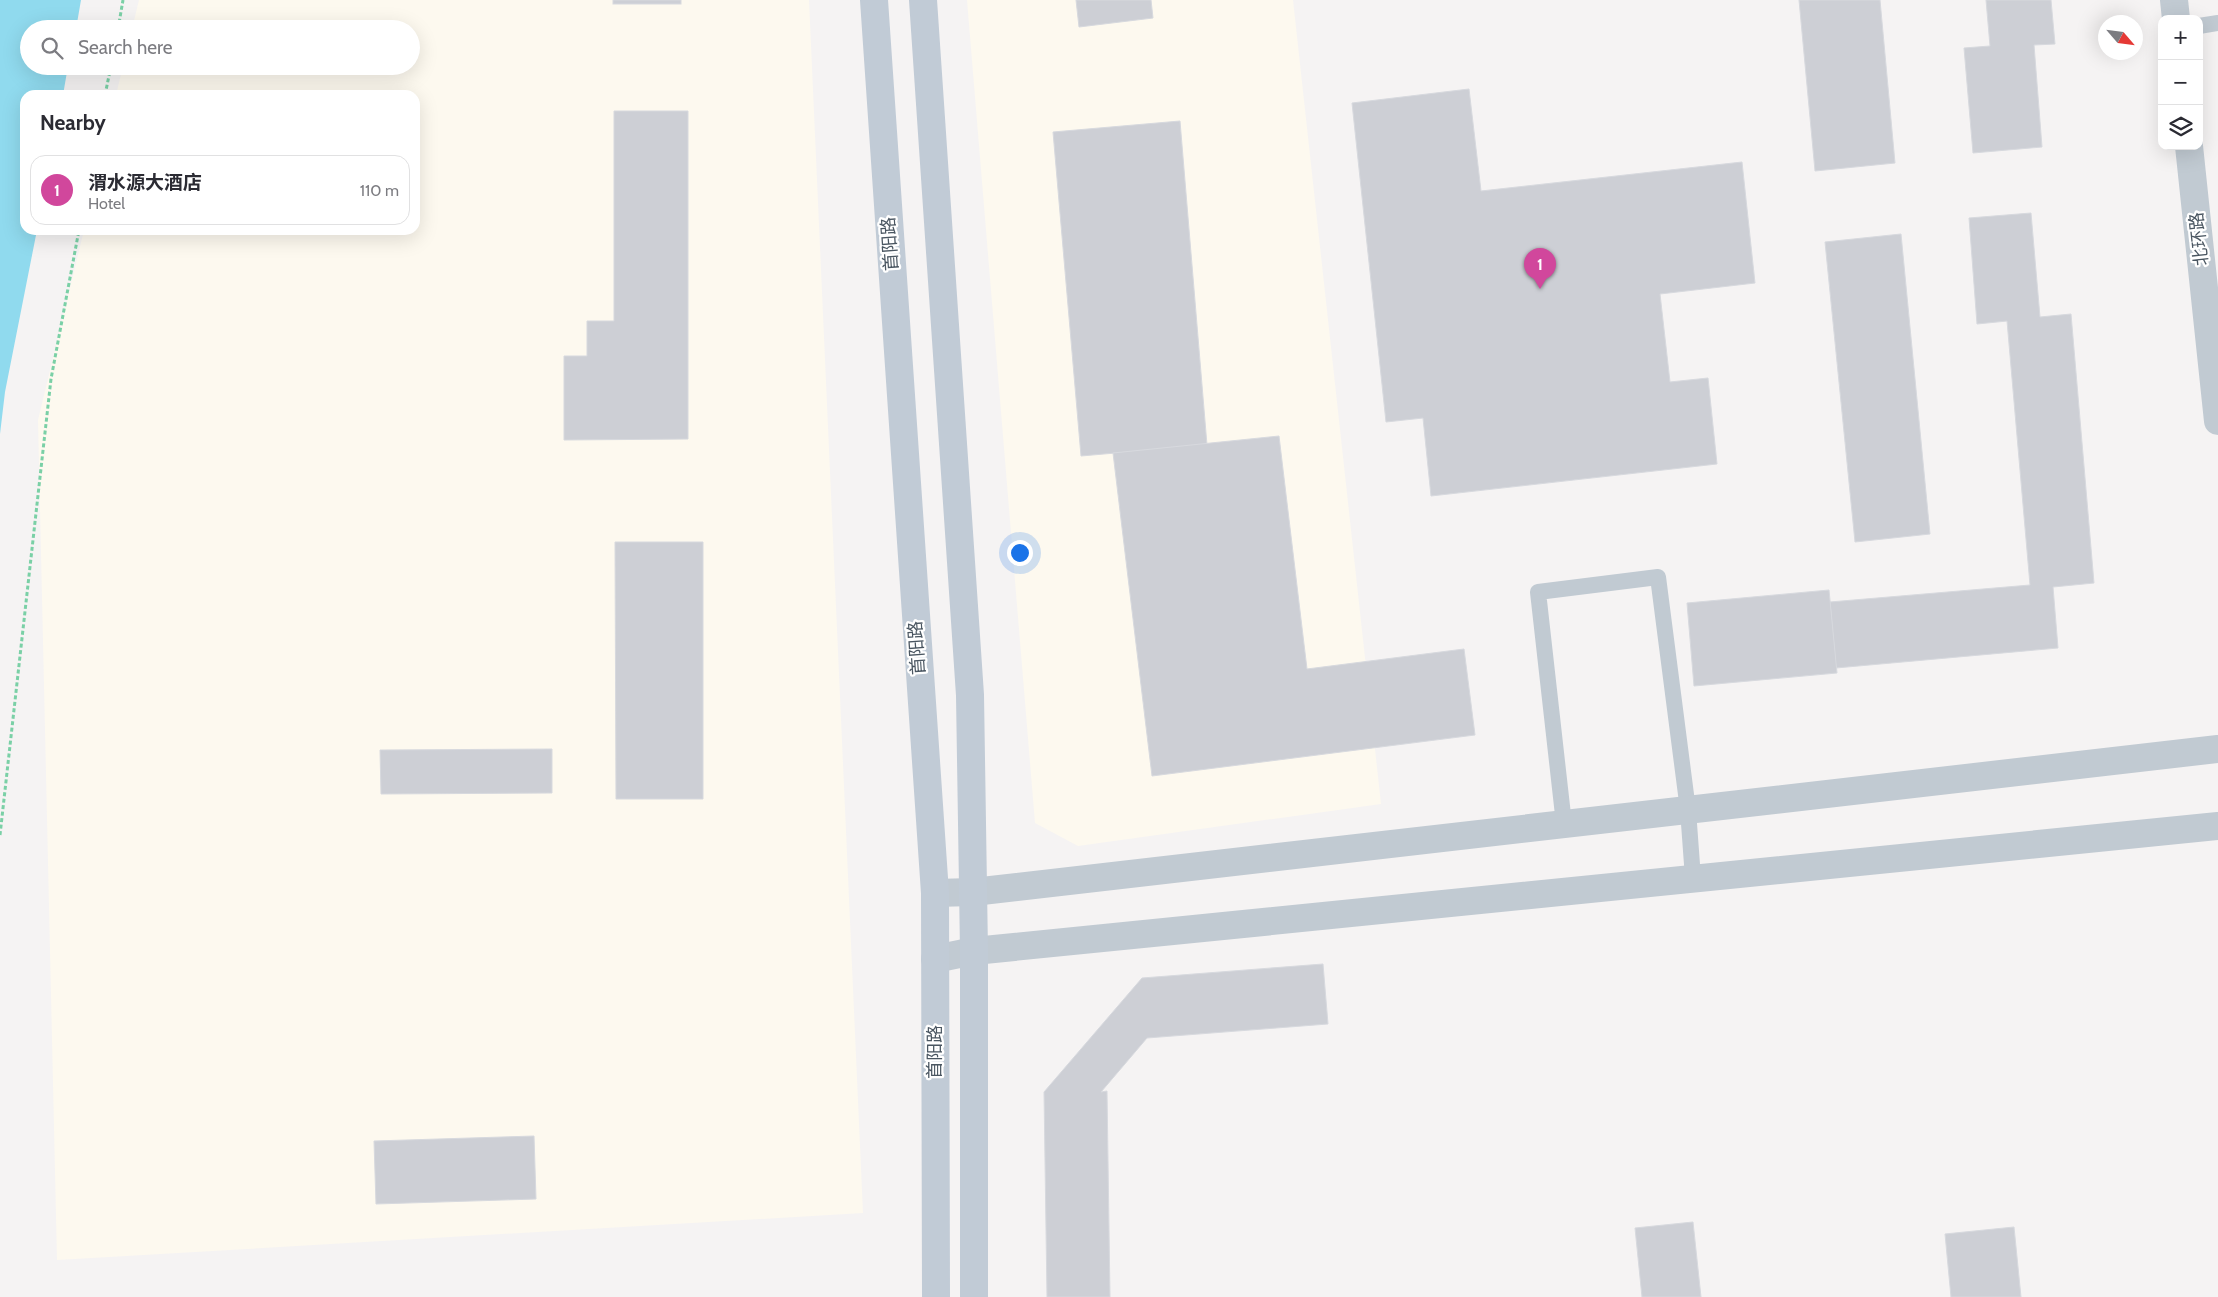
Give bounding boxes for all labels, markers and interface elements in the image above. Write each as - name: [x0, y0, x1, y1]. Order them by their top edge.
- north arrow: [2098, 15, 2143, 60]
- map controls: [2158, 15, 2203, 150]
- button: +: [2158, 15, 2203, 60]
- search box: [20, 20, 420, 75]
- icon: search: [38, 34, 66, 62]
- text: Search here: [78, 36, 172, 59]
- button: −: [2158, 60, 2203, 105]
- button: layers: [2158, 105, 2203, 150]
- text: Nearby: [40, 110, 106, 135]
- text: 渭水源大酒店: [88, 171, 202, 194]
- text: 1: [54, 181, 60, 200]
- text: 110 m: [360, 181, 399, 200]
- text: Hotel: [88, 194, 125, 213]
- street label: 北环路: [2185, 211, 2213, 267]
- street label: 首阳路: [877, 216, 903, 272]
- pin: 1: [1524, 248, 1556, 289]
- your location: [1007, 540, 1033, 566]
- street label: 首阳路: [904, 620, 930, 676]
- street label: 首阳路: [924, 1025, 946, 1079]

